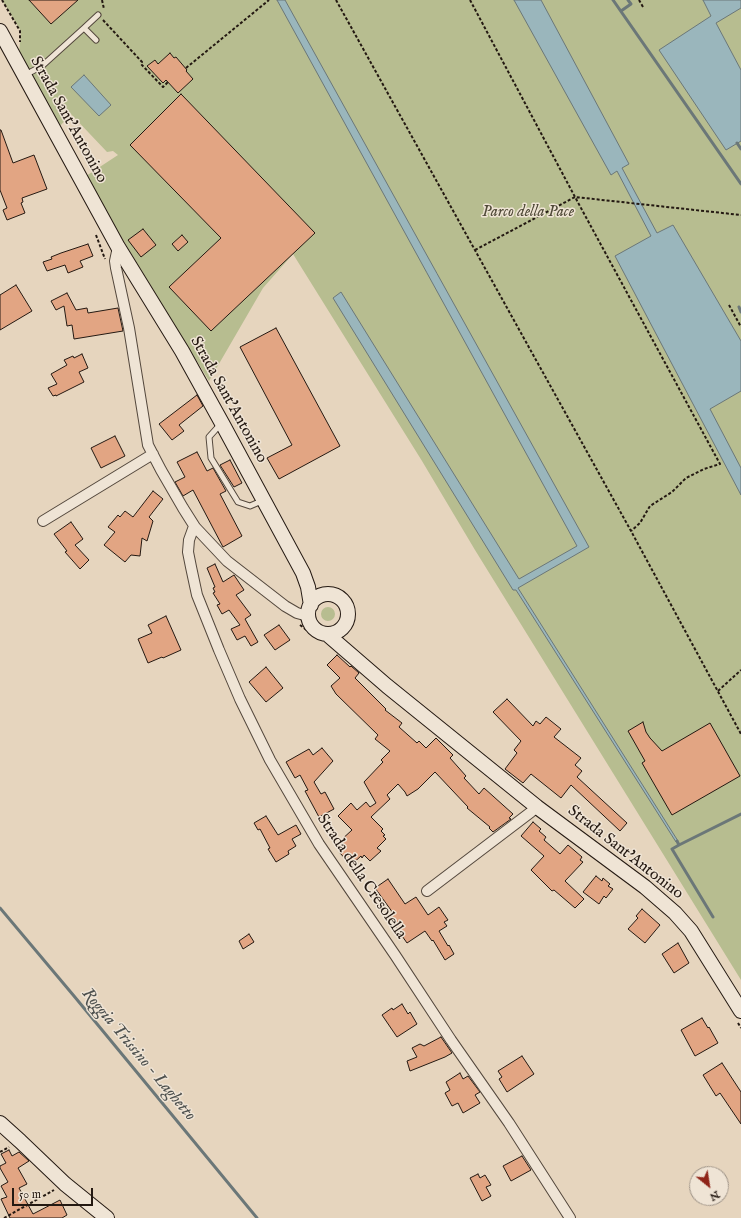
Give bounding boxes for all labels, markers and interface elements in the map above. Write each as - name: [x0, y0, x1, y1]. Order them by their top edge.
- street label: Strada Sant'Antonino: [25, 53, 111, 187]
- park label: Parco della Pace: [482, 203, 574, 223]
- street label: Strada Sant'Antonino: [185, 333, 271, 467]
- street label: Strada Sant'Antonino: [563, 802, 687, 904]
- street label: Strada della Cresolella: [312, 811, 410, 943]
- water label: Roggia Trissino - Laghetto: [77, 984, 199, 1126]
- north arrow: [689, 1166, 729, 1206]
- scale bar: [14, 1180, 95, 1206]
- text: 50 m: [19, 1187, 41, 1202]
- text: N: [707, 1187, 722, 1204]

